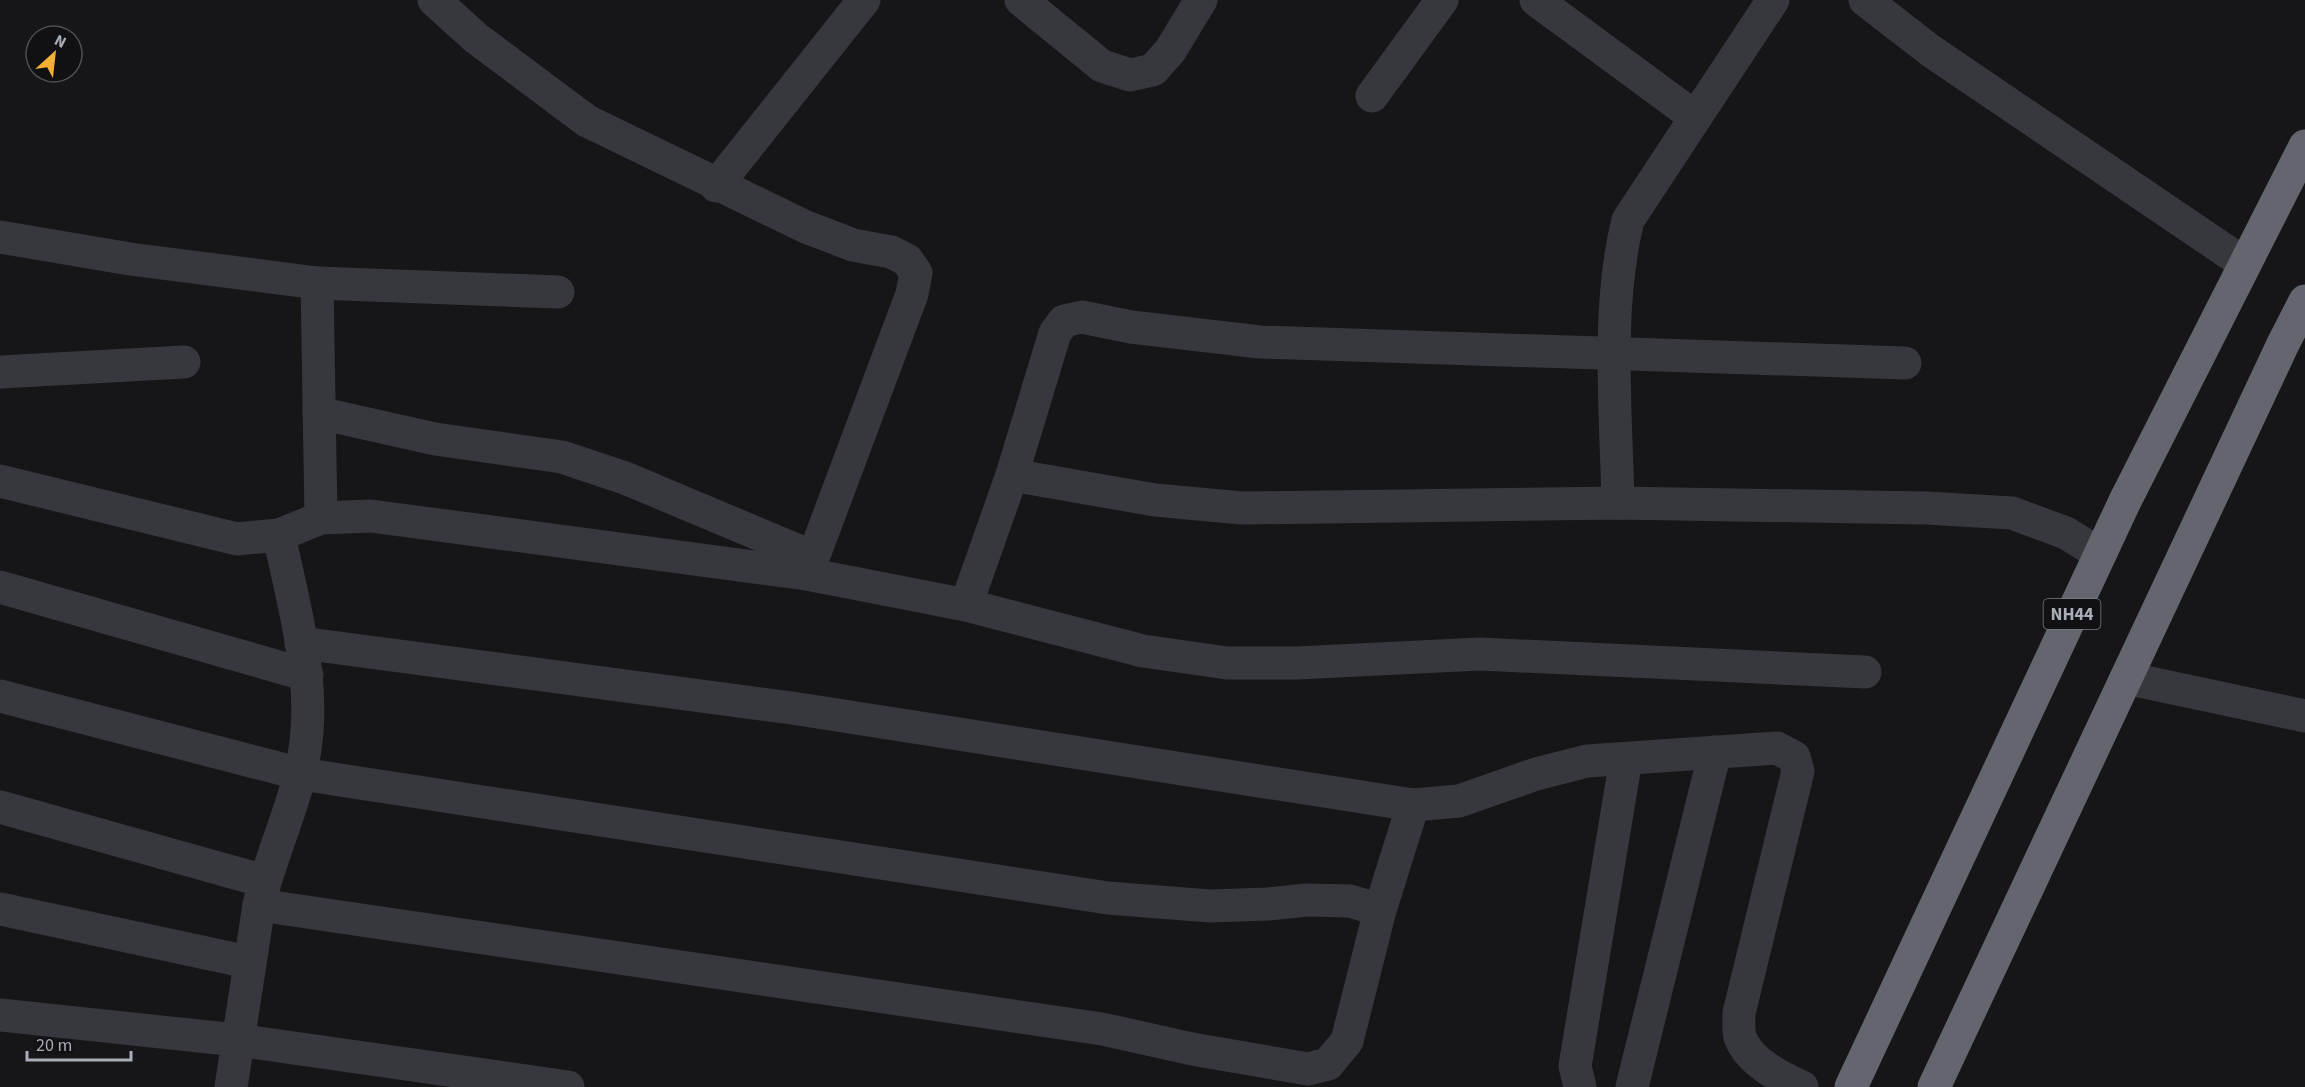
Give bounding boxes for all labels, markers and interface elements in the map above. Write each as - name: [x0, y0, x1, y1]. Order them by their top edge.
- north arrow: [24, 24, 84, 84]
- text: N: [51, 29, 70, 54]
- road number: NH44: [2044, 599, 2100, 629]
- scale bar: [27, 1024, 130, 1062]
- text: 20 m: [36, 1033, 72, 1058]

